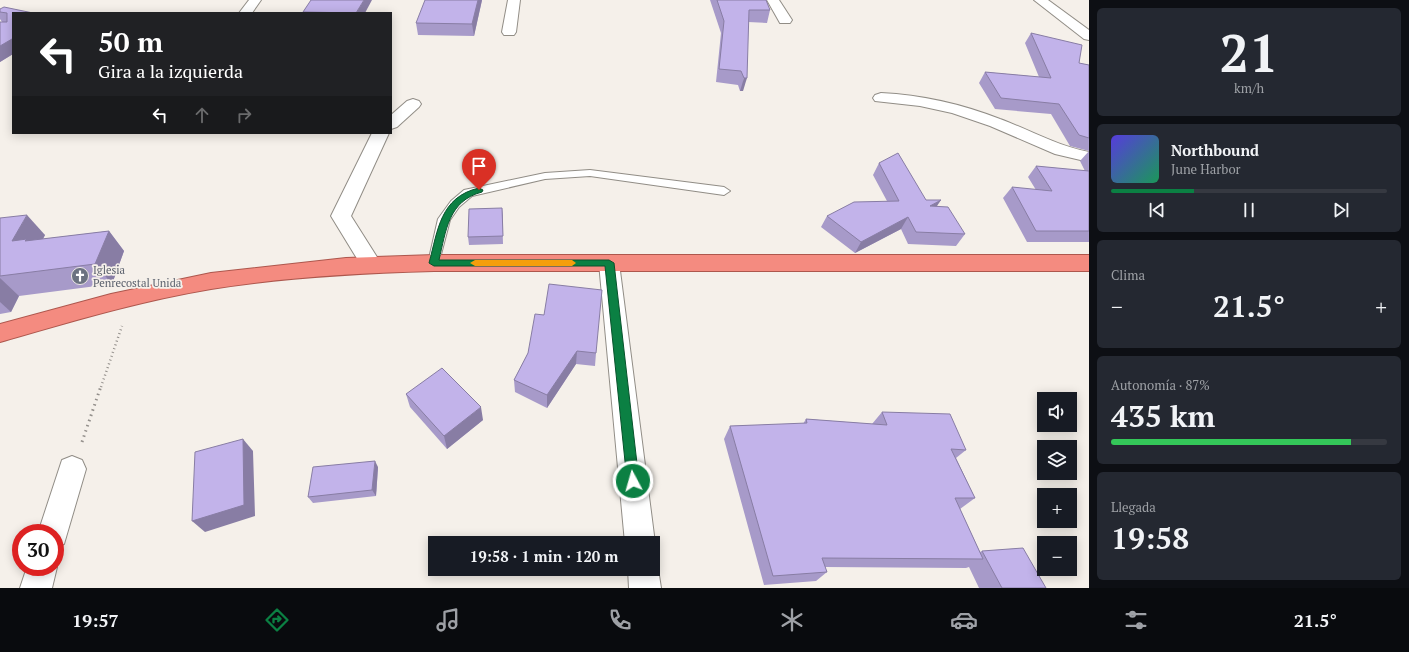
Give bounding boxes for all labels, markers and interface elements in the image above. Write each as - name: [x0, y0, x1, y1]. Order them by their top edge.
- text: 21: [1220, 18, 1278, 87]
- text: 50 m: [98, 23, 163, 60]
- icon: left: [32, 28, 84, 80]
- text: Gira a la izquierda: [98, 59, 243, 83]
- text: km/h: [1234, 79, 1264, 97]
- icon: left: [149, 104, 171, 126]
- icon: ahead: [191, 104, 213, 126]
- icon: right: [233, 104, 255, 126]
- text: Northbound: [1171, 140, 1259, 160]
- pin: [462, 149, 496, 190]
- icon: arrive: [468, 155, 490, 177]
- text: June Harbor: [1171, 160, 1241, 178]
- icon: previous: [1146, 199, 1168, 221]
- icon: pause: [1238, 199, 1260, 221]
- icon: next: [1330, 199, 1352, 221]
- place label: Iglesia Penrecostal Unida: [93, 263, 182, 290]
- church icon: Iglesia Penrecostal Unida: [70, 266, 90, 286]
- text: Clima: [1111, 266, 1145, 284]
- text: 21.5°: [1213, 286, 1285, 326]
- text: −: [1111, 292, 1123, 321]
- text: +: [1375, 292, 1387, 321]
- text: Autonomía · 87%: [1111, 376, 1210, 394]
- map controls: [1037, 392, 1077, 576]
- button: sound: [1037, 392, 1077, 432]
- text: 435 km: [1111, 396, 1215, 436]
- button: layers: [1037, 440, 1077, 480]
- position arrow: [612, 460, 654, 502]
- button: +: [1037, 488, 1077, 528]
- text: Llegada: [1111, 498, 1156, 516]
- text: 19:58: [1111, 518, 1189, 558]
- speed limit sign: 30: [12, 524, 64, 576]
- button: −: [1037, 536, 1077, 576]
- text: 19:58 · 1 min · 120 m: [470, 546, 618, 566]
- icon: directions: [263, 606, 291, 634]
- icon: music: [434, 606, 462, 634]
- icon: phone: [606, 606, 634, 634]
- icon: climate: [778, 606, 806, 634]
- icon: car: [950, 606, 978, 634]
- icon: filters: [1122, 606, 1150, 634]
- text: 19:57: [72, 608, 119, 632]
- text: 21.5°: [1294, 608, 1337, 632]

